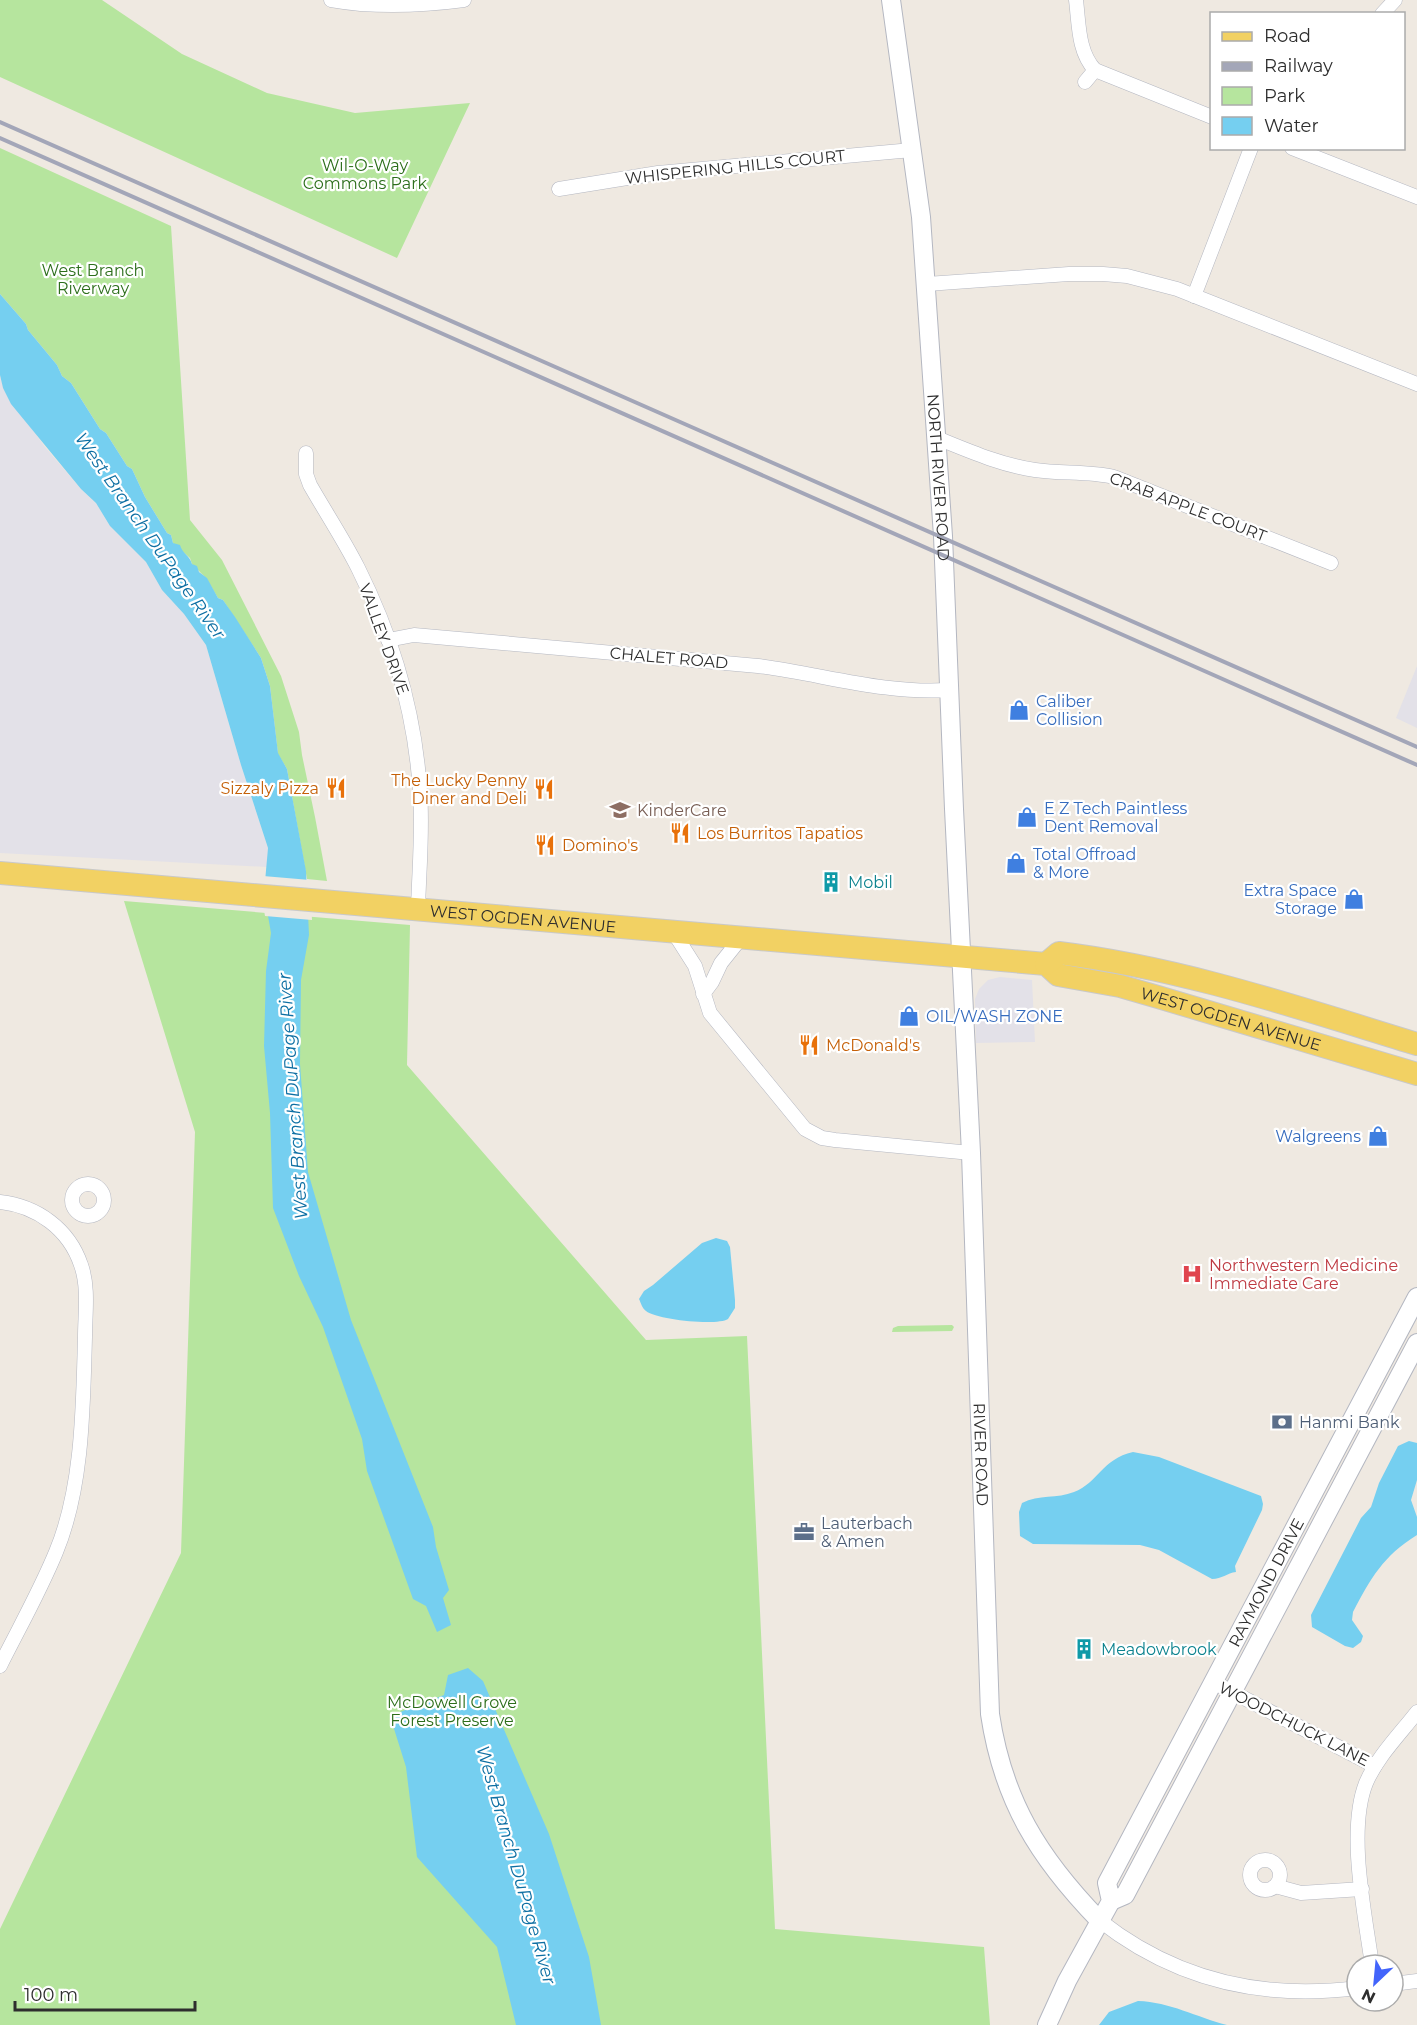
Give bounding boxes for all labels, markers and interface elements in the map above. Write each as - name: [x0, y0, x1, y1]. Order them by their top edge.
- legend: [1210, 12, 1405, 150]
- text: Road: [1264, 25, 1311, 47]
- text: Railway: [1264, 55, 1333, 77]
- text: Park: [1264, 85, 1305, 107]
- text: Water: [1264, 115, 1319, 137]
- street label: WHISPERING HILLS COURT: [624, 146, 847, 188]
- park label: Wil-O-Way Commons Park: [303, 156, 428, 193]
- park label: West Branch Riverway: [42, 261, 144, 298]
- street label: NORTH RIVER ROAD: [924, 393, 953, 561]
- water label: West Branch DuPage River: [70, 428, 230, 644]
- street label: CRAB APPLE COURT: [1107, 468, 1270, 546]
- street label: VALLEY DRIVE: [355, 581, 413, 697]
- street label: CHALET ROAD: [609, 643, 729, 673]
- place label: Caliber Collision: [1036, 692, 1103, 729]
- shop icon: Caliber Collision: [1007, 698, 1031, 722]
- place label: The Lucky Penny Diner and Deli: [391, 771, 527, 808]
- restaurant icon: Sizzaly Pizza: [324, 776, 348, 800]
- restaurant icon: The Lucky Penny Diner and Deli: [532, 777, 556, 801]
- place label: Sizzaly Pizza: [220, 779, 319, 798]
- school or university icon: KinderCare: [608, 798, 632, 822]
- place label: E Z Tech Paintless Dent Removal: [1044, 799, 1187, 836]
- place label: KinderCare: [637, 801, 727, 820]
- shop icon: E Z Tech Paintless Dent Removal: [1015, 805, 1039, 829]
- restaurant icon: Los Burritos Tapatios: [668, 821, 692, 845]
- place label: Los Burritos Tapatios: [697, 824, 863, 843]
- restaurant icon: Domino's: [533, 833, 557, 857]
- place label: Domino's: [562, 836, 638, 855]
- place label: Total Offroad & More: [1033, 845, 1136, 882]
- shop icon: Total Offroad & More: [1004, 851, 1028, 875]
- building icon: Mobil: [819, 870, 843, 894]
- place label: Mobil: [848, 873, 893, 892]
- place label: Extra Space Storage: [1243, 881, 1337, 918]
- shop icon: Extra Space Storage: [1342, 887, 1366, 911]
- street label: WEST OGDEN AVENUE: [429, 901, 617, 936]
- water label: West Branch DuPage River: [273, 971, 313, 1220]
- street label: WEST OGDEN AVENUE: [1139, 983, 1324, 1055]
- shop icon: OIL/WASH ZONE: [897, 1004, 921, 1028]
- place label: OIL/WASH ZONE: [926, 1007, 1063, 1026]
- restaurant icon: McDonald's: [797, 1033, 821, 1057]
- place label: McDonald's: [826, 1036, 920, 1055]
- shop icon: Walgreens: [1366, 1124, 1390, 1148]
- place label: Walgreens: [1275, 1127, 1361, 1146]
- place label: Northwestern Medicine Immediate Care: [1209, 1256, 1398, 1293]
- hospital icon: Northwestern Medicine Immediate Care: [1180, 1262, 1204, 1286]
- street label: RIVER ROAD: [970, 1402, 992, 1506]
- bank icon: Hanmi Bank: [1270, 1410, 1294, 1434]
- place label: Hanmi Bank: [1299, 1413, 1400, 1432]
- place label: Lauterbach & Amen: [821, 1514, 913, 1551]
- street label: RAYMOND DRIVE: [1224, 1515, 1308, 1650]
- office icon: Lauterbach & Amen: [792, 1520, 816, 1544]
- building icon: Meadowbrook: [1072, 1637, 1096, 1661]
- place label: Meadowbrook: [1101, 1640, 1217, 1659]
- street label: WOODCHUCK LANE: [1216, 1678, 1372, 1770]
- park label: McDowell Grove Forest Preserve: [387, 1693, 517, 1730]
- water label: West Branch DuPage River: [471, 1743, 561, 1988]
- north arrow: [1345, 1953, 1405, 2013]
- scale bar: [15, 1974, 195, 2012]
- text: 100 m: [24, 1984, 78, 2006]
- text: N: [1359, 1985, 1379, 2007]

